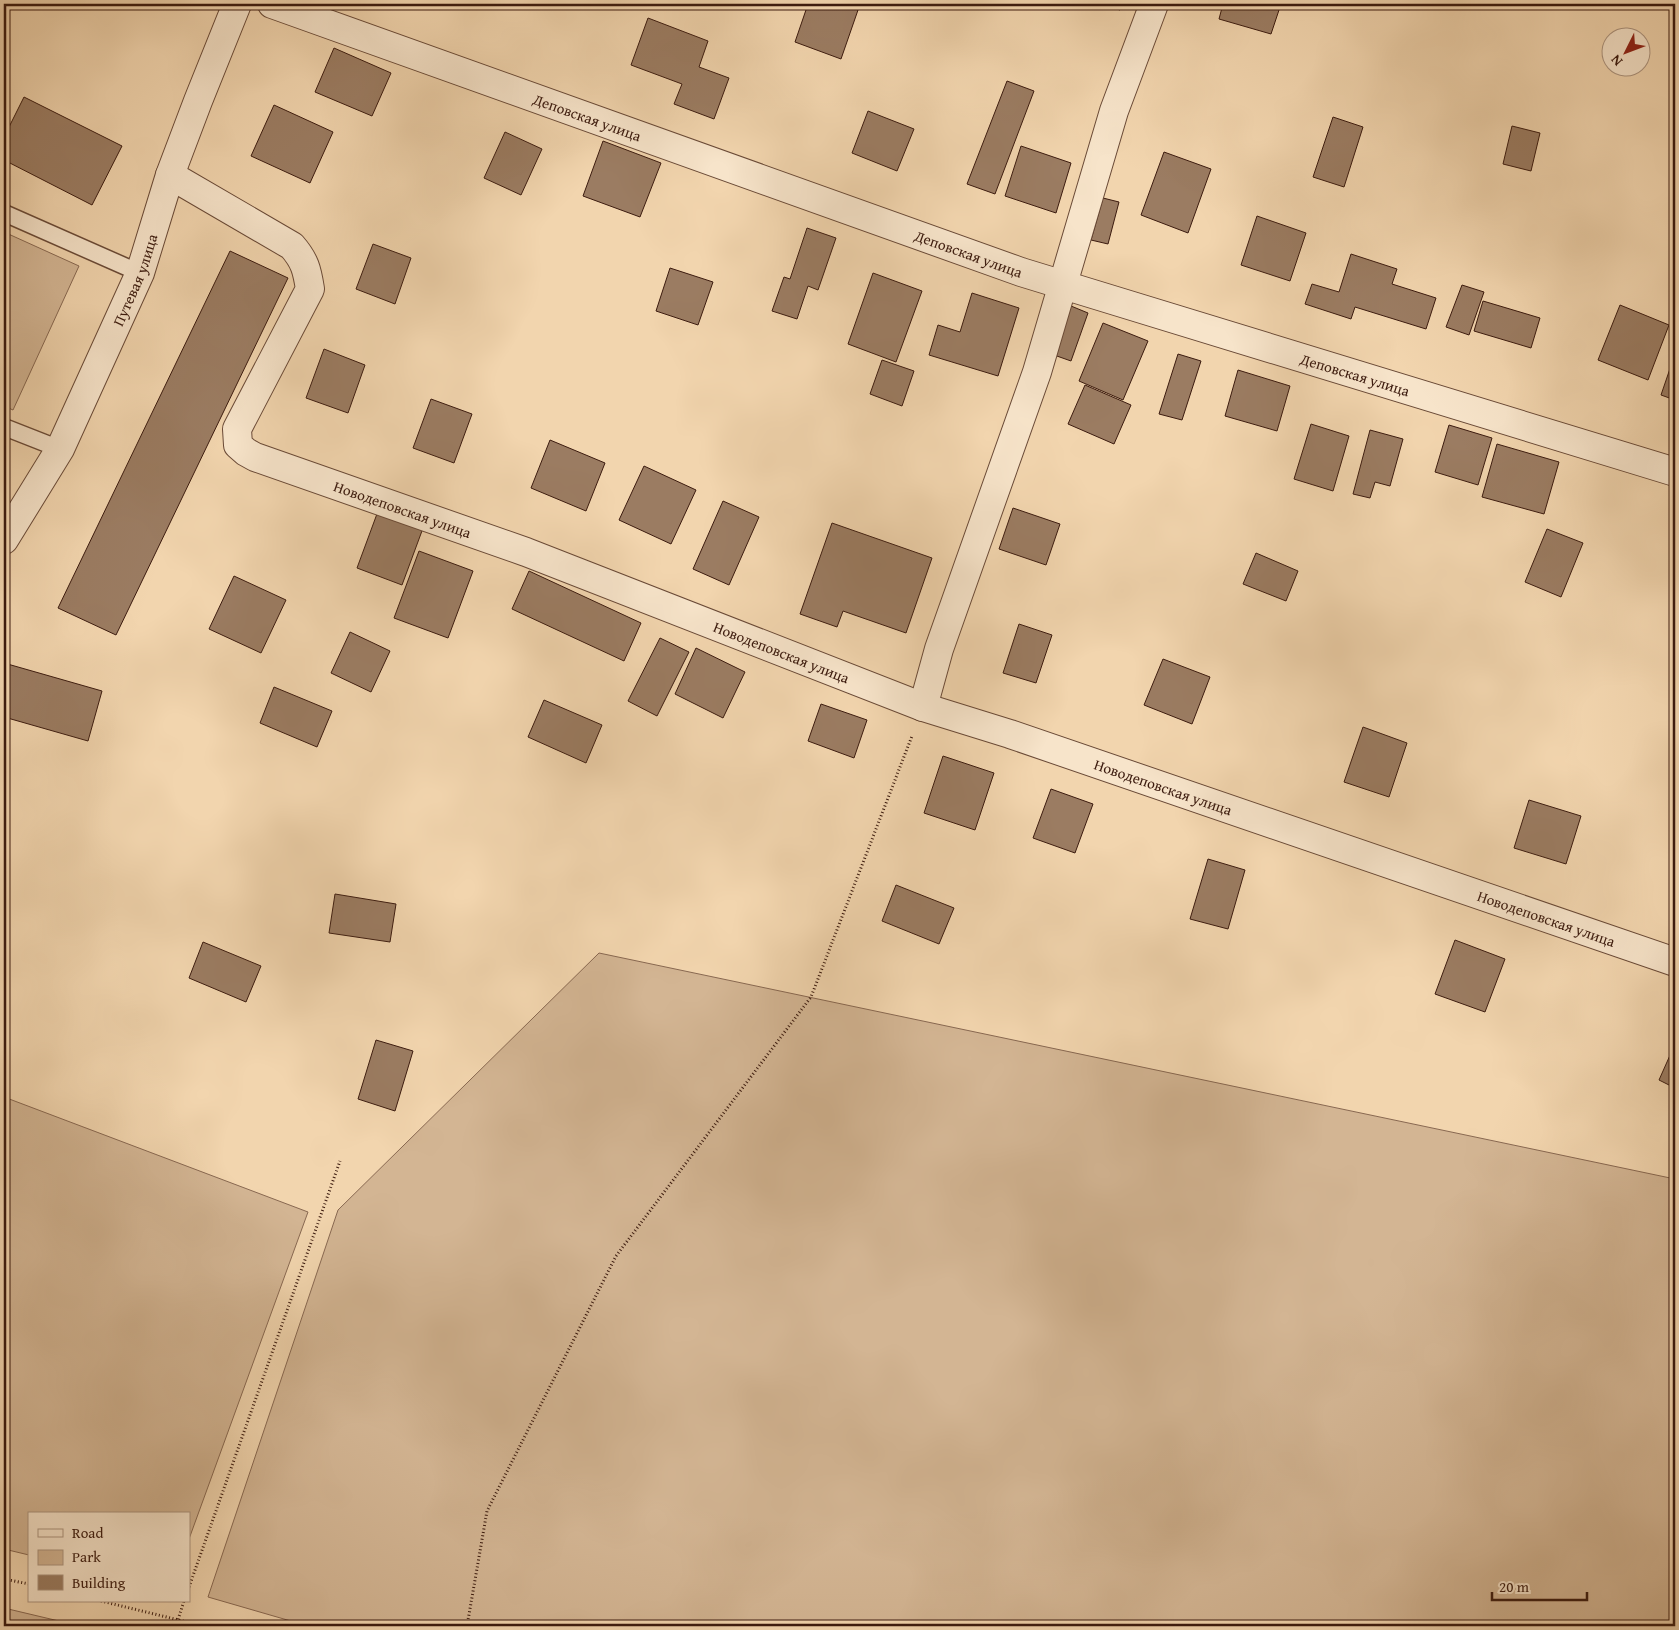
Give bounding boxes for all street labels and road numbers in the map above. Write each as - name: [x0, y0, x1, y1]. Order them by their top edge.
- street label: Деповская улица: [530, 88, 645, 146]
- street label: Деповская улица: [911, 224, 1026, 283]
- street label: Путевая улица: [107, 230, 162, 329]
- street label: Деповская улица: [1297, 347, 1413, 401]
- street label: Новодеповская улица: [331, 475, 475, 543]
- street label: Новодеповская улица: [711, 616, 853, 688]
- street label: Новодеповская улица: [1092, 753, 1236, 820]
- street label: Новодеповская улица: [1475, 885, 1619, 952]

